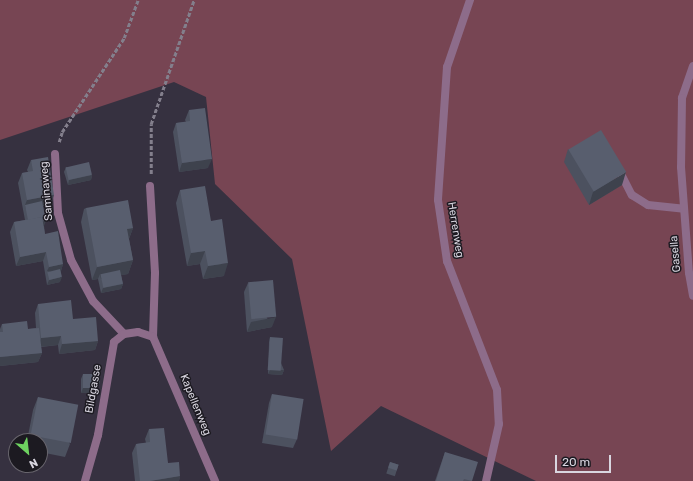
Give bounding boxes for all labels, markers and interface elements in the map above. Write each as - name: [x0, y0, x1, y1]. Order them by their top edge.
- street label: Saminaweg: [38, 161, 56, 221]
- street label: Herrenweg: [444, 201, 466, 259]
- street label: Gasella: [668, 235, 684, 273]
- street label: Bildgasse: [83, 364, 105, 414]
- street label: Kapellenweg: [177, 372, 213, 438]
- north arrow: [8, 433, 48, 473]
- scale bar: [557, 447, 613, 473]
- text: 20 m: [562, 455, 590, 469]
- text: N: [27, 456, 40, 471]

